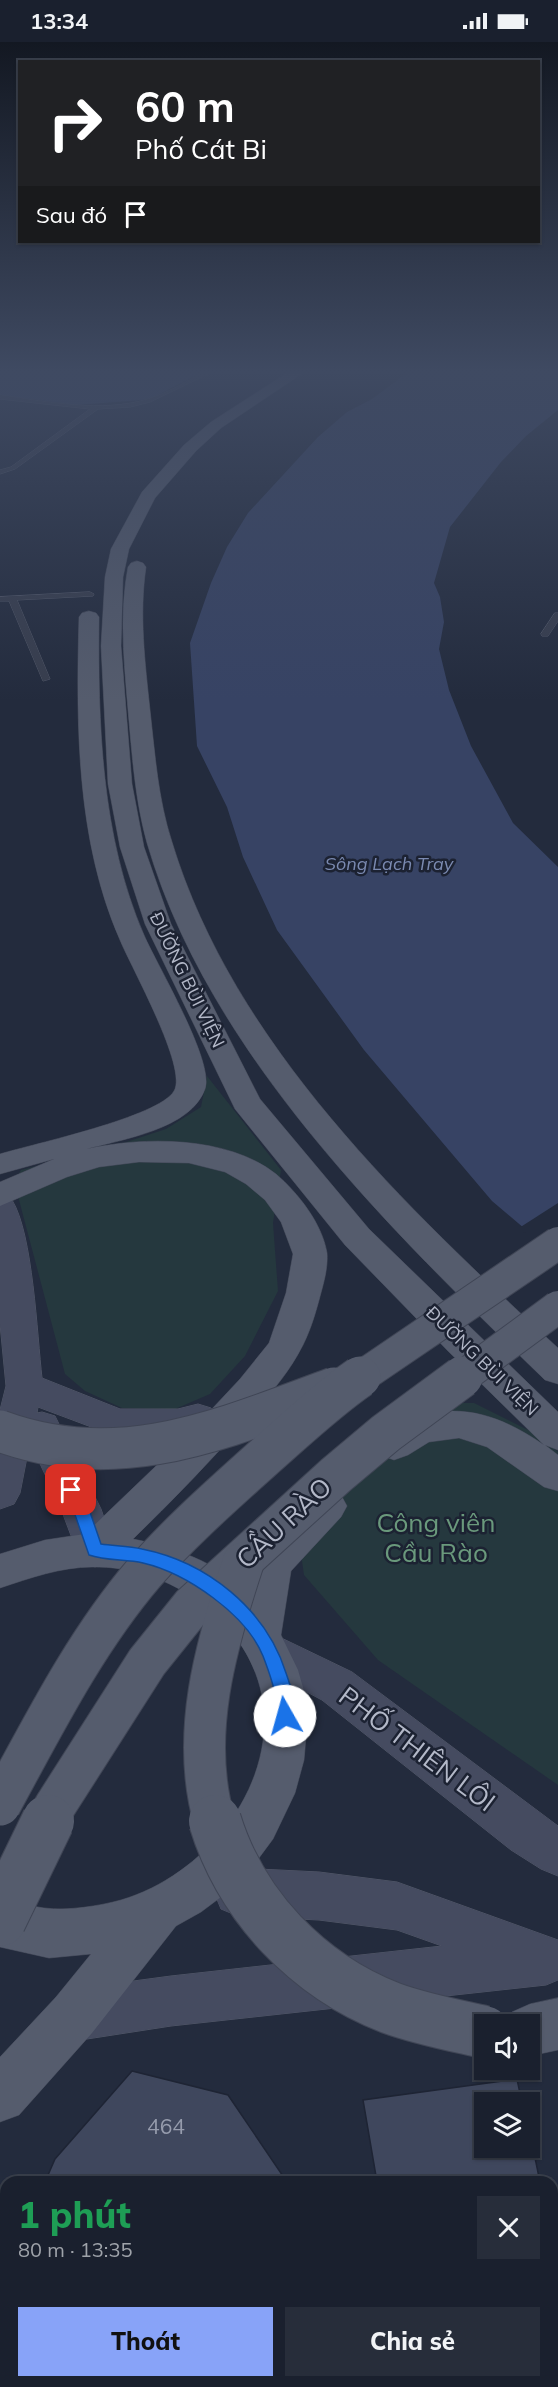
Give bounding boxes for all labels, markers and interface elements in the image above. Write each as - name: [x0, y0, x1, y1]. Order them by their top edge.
- text: 13:34: [30, 7, 88, 35]
- text: 60 m: [135, 80, 235, 133]
- icon: right: [36, 84, 114, 162]
- text: Phố Cát Bi: [135, 132, 267, 166]
- icon: arrive: [119, 198, 152, 231]
- text: Sau đó: [36, 201, 107, 229]
- water label: Sông Lạch Tray: [325, 852, 455, 875]
- street label: ĐƯỜNG BÙI VIỆN: [145, 908, 230, 1051]
- street label: ĐƯỜNG BÙI VIỆN: [421, 1301, 543, 1420]
- pin: [45, 1464, 96, 1515]
- street label: CẦU RÀO: [229, 1470, 338, 1575]
- icon: arrive: [54, 1473, 87, 1506]
- park label: Công viên Cầu Rào: [377, 1506, 495, 1569]
- street label: PHỐ THIÊN LÔI: [332, 1679, 502, 1818]
- position arrow: [253, 1684, 317, 1748]
- map controls: [474, 2014, 540, 2158]
- button: sound: [474, 2014, 540, 2080]
- button: layers: [474, 2092, 540, 2158]
- house number: 464: [147, 2113, 185, 2139]
- text: 1 phút: [18, 2192, 131, 2237]
- button: close: [477, 2196, 540, 2259]
- text: 80 m · 13:35: [18, 2237, 132, 2262]
- button: Thoát: [18, 2307, 273, 2376]
- button: Chia sẻ: [285, 2307, 540, 2376]

